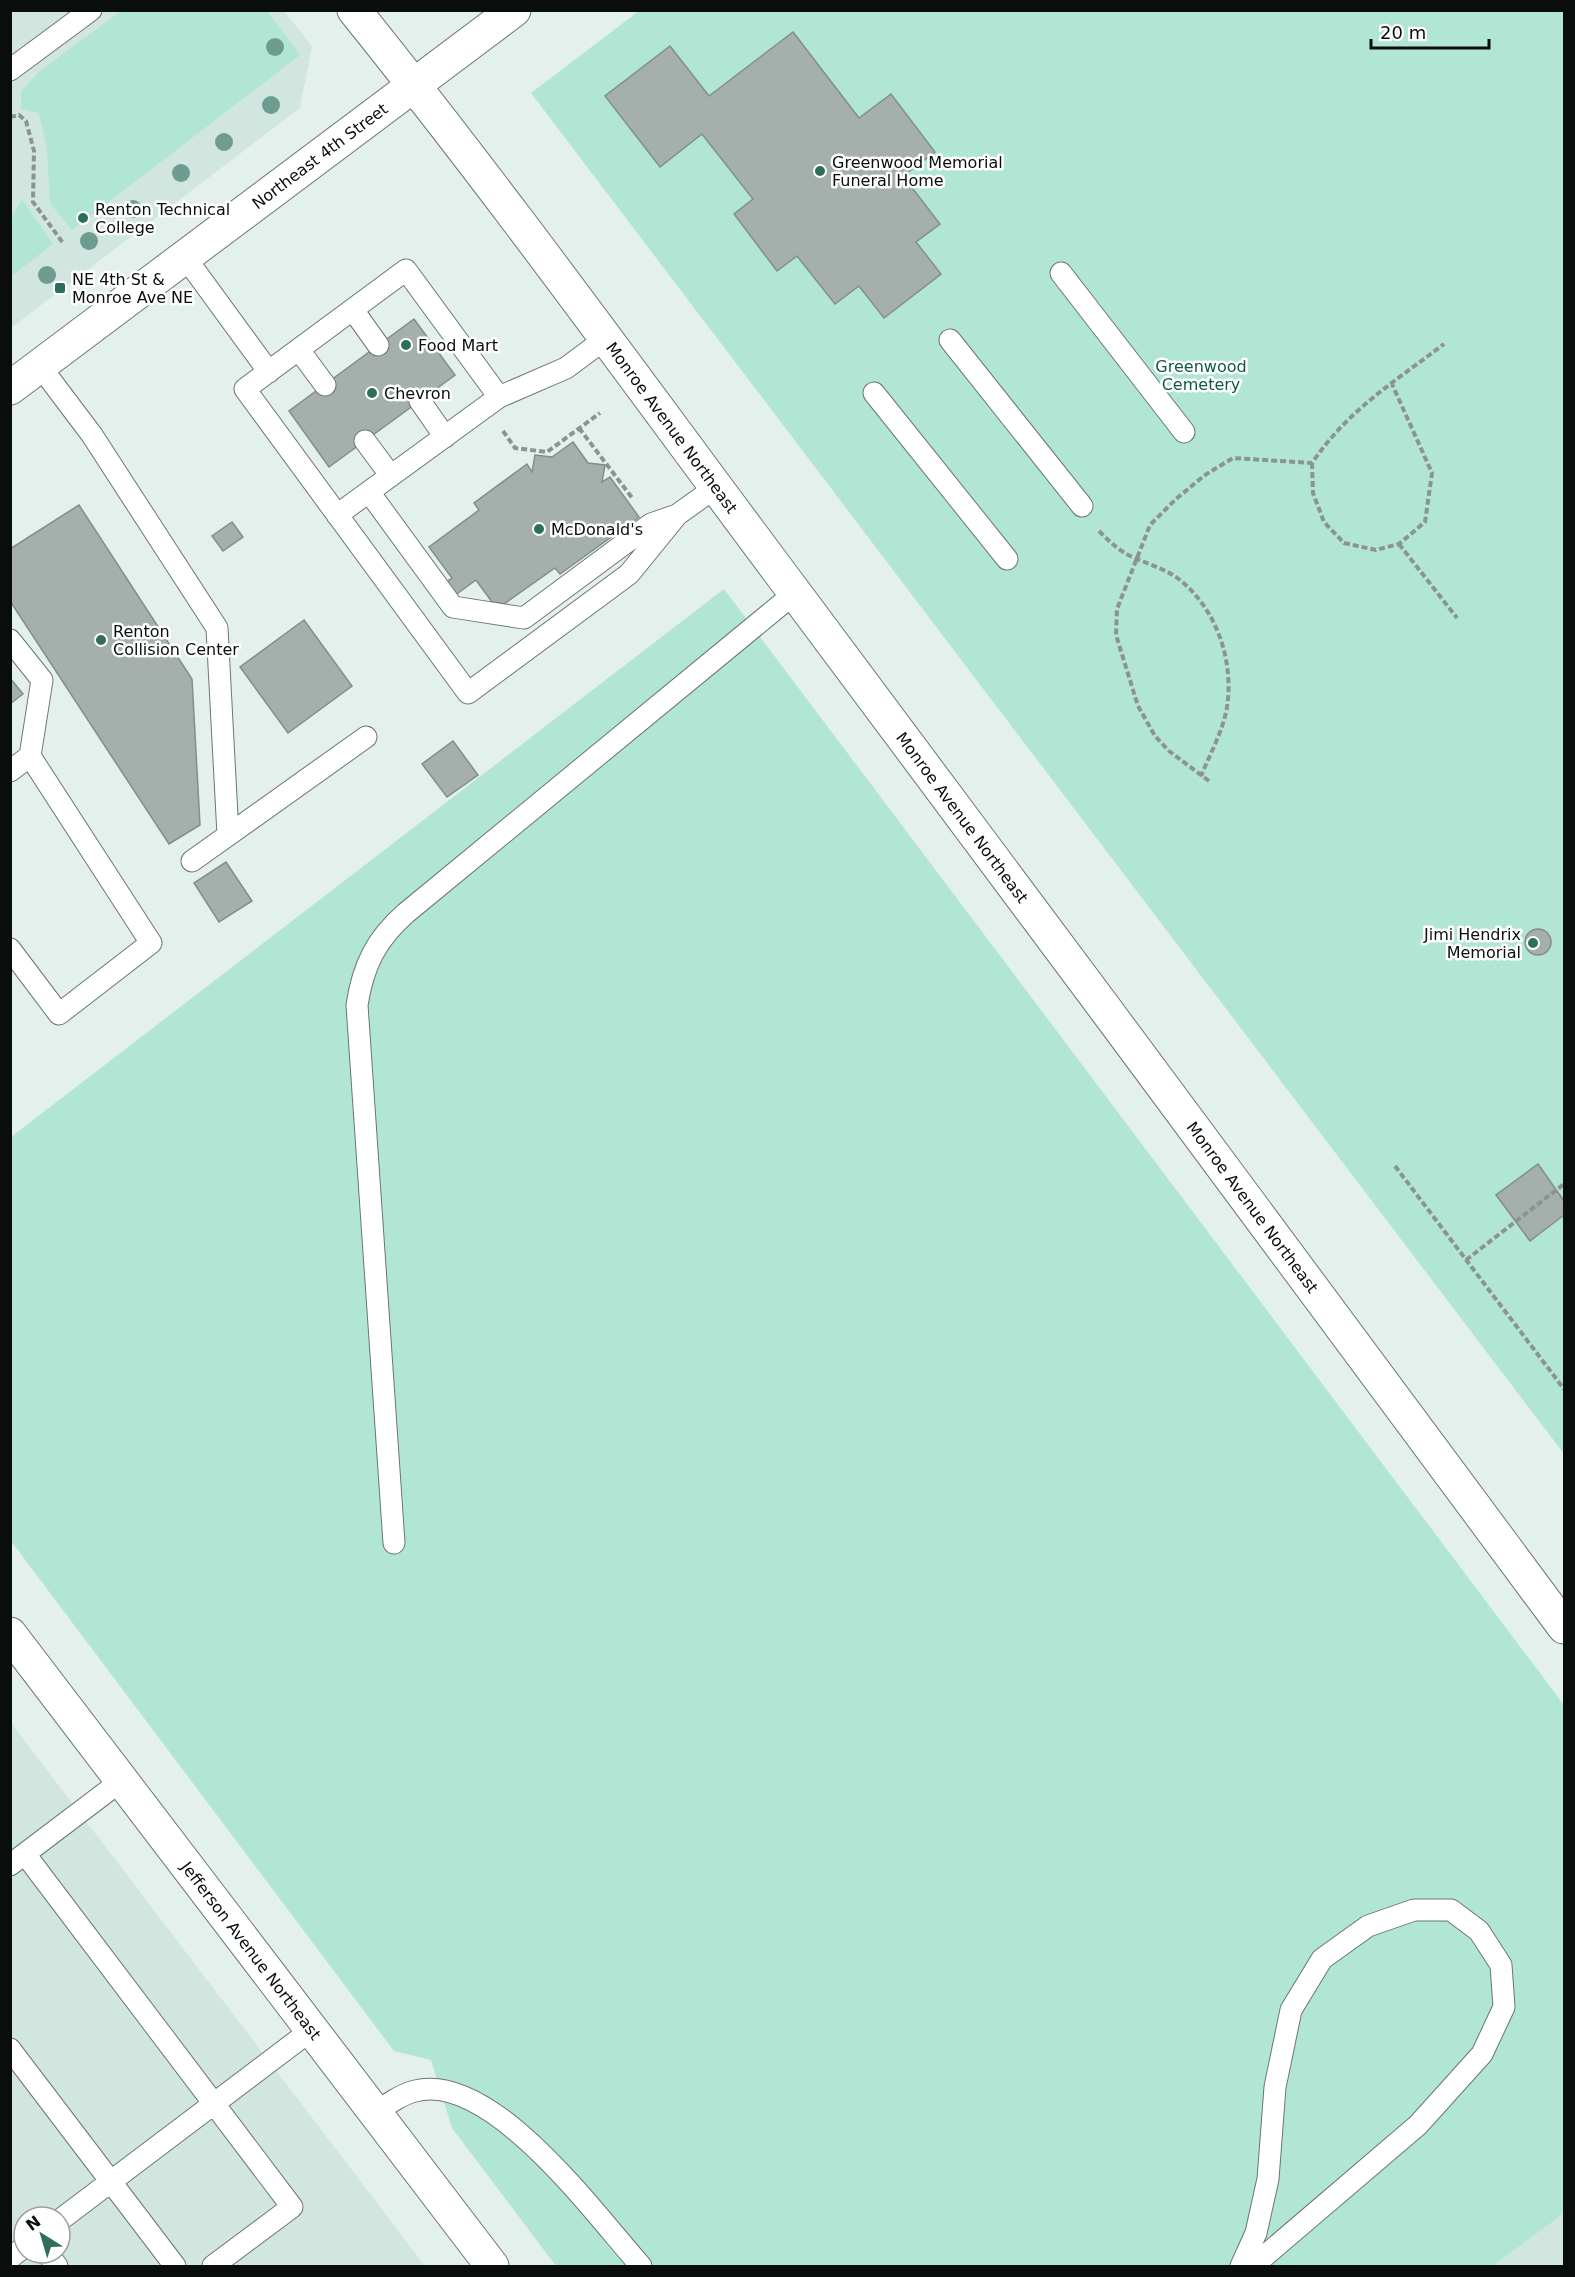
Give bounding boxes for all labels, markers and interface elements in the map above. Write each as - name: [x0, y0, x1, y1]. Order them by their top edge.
- scale bar: [1371, 12, 1490, 50]
- text: 20 m: [1380, 22, 1426, 43]
- street label: Northeast 4th Street: [248, 99, 391, 213]
- place label: Greenwood Memorial Funeral Home: [832, 153, 1003, 190]
- marker: Greenwood Memorial Funeral Home: [813, 164, 827, 178]
- place label: Renton Technical College: [95, 200, 230, 237]
- marker: Renton Technical College: [76, 211, 90, 225]
- place label: NE 4th St & Monroe Ave NE: [72, 270, 193, 307]
- marker: NE 4th St & Monroe Ave NE: [53, 281, 67, 295]
- place label: Food Mart: [418, 336, 498, 355]
- marker: Food Mart: [399, 338, 413, 352]
- street label: Monroe Avenue Northeast: [602, 338, 742, 517]
- park label: Greenwood Cemetery: [1155, 357, 1247, 394]
- place label: Chevron: [384, 384, 451, 403]
- marker: Chevron: [365, 386, 379, 400]
- place label: McDonald's: [551, 520, 643, 539]
- marker: McDonald's: [532, 522, 546, 536]
- place label: Renton Collision Center: [113, 622, 239, 659]
- marker: Renton Collision Center: [94, 633, 108, 647]
- street label: Monroe Avenue Northeast: [893, 728, 1032, 906]
- place label: Jimi Hendrix Memorial: [1423, 925, 1521, 962]
- marker: Jimi Hendrix Memorial: [1526, 936, 1540, 950]
- street label: Monroe Avenue Northeast: [1183, 1118, 1323, 1296]
- street label: Jefferson Avenue Northeast: [177, 1857, 325, 2043]
- north arrow: [12, 2205, 72, 2265]
- text: N: [22, 2212, 44, 2235]

